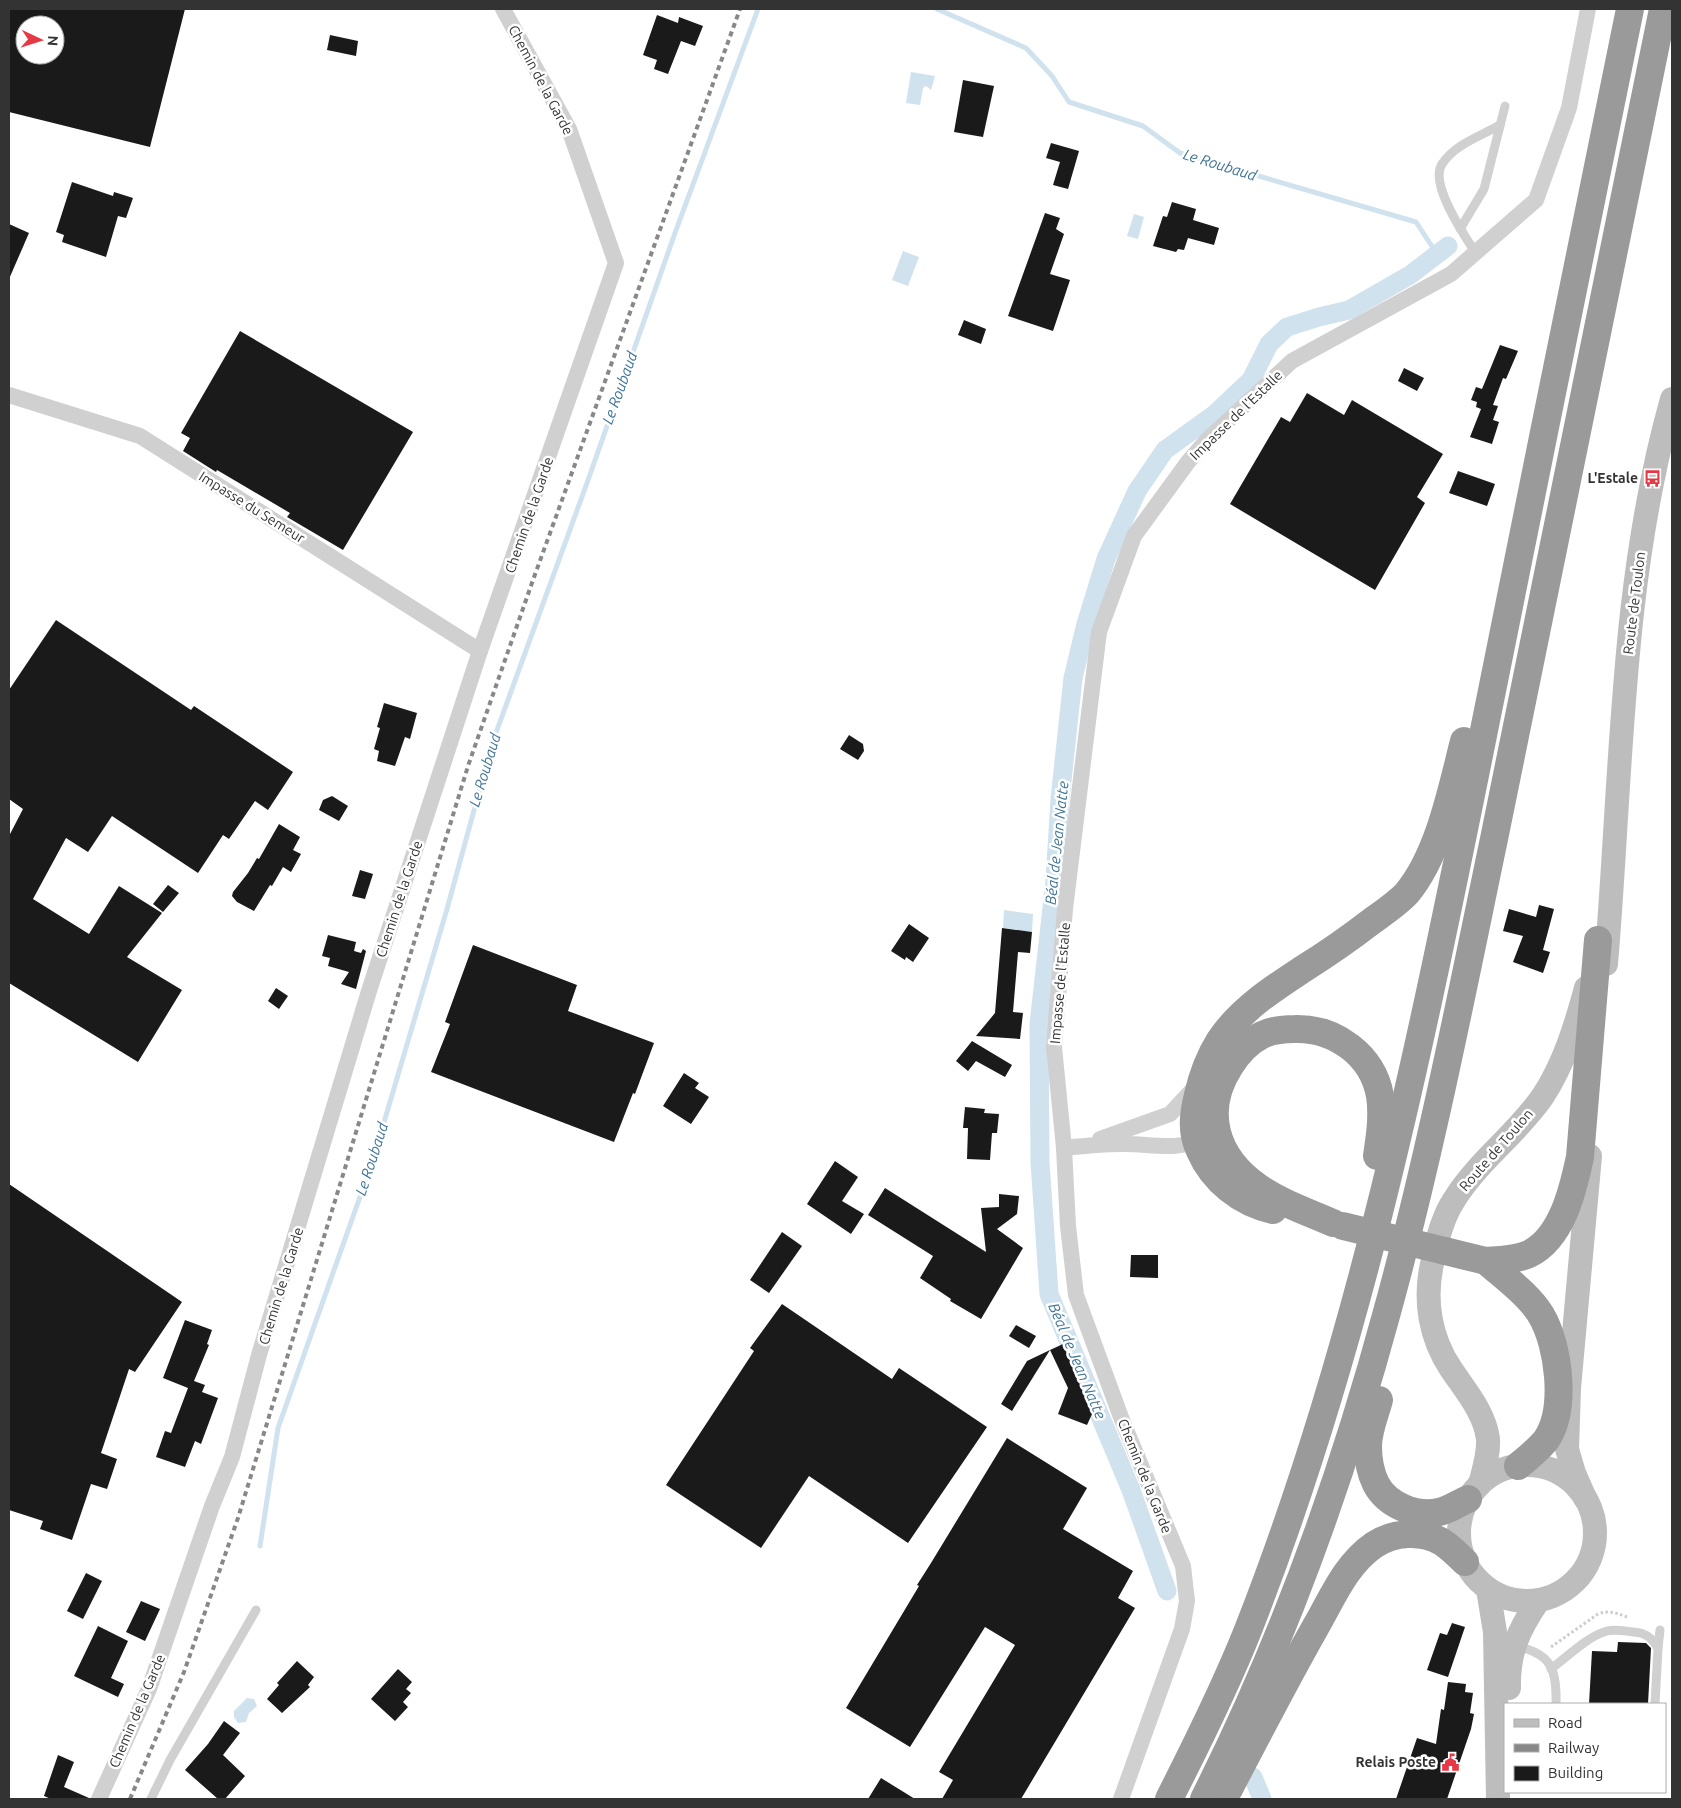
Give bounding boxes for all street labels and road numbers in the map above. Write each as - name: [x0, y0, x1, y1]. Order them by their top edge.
- street label: Chemin de la Garde: [505, 22, 577, 138]
- street label: Impasse de l'Estalle: [1187, 367, 1285, 463]
- street label: Chemin de la Garde: [502, 455, 556, 575]
- street label: Impasse du Semeur: [196, 468, 308, 546]
- street label: Route de Toulon: [1620, 551, 1648, 655]
- street label: Chemin de la Garde: [373, 839, 425, 959]
- street label: Impasse de l'Estalle: [1047, 922, 1073, 1044]
- street label: Route de Toulon: [1456, 1106, 1536, 1194]
- street label: Chemin de la Garde: [256, 1225, 306, 1347]
- street label: Chemin de la Garde: [1115, 1416, 1175, 1536]
- street label: Chemin de la Garde: [106, 1652, 168, 1770]

